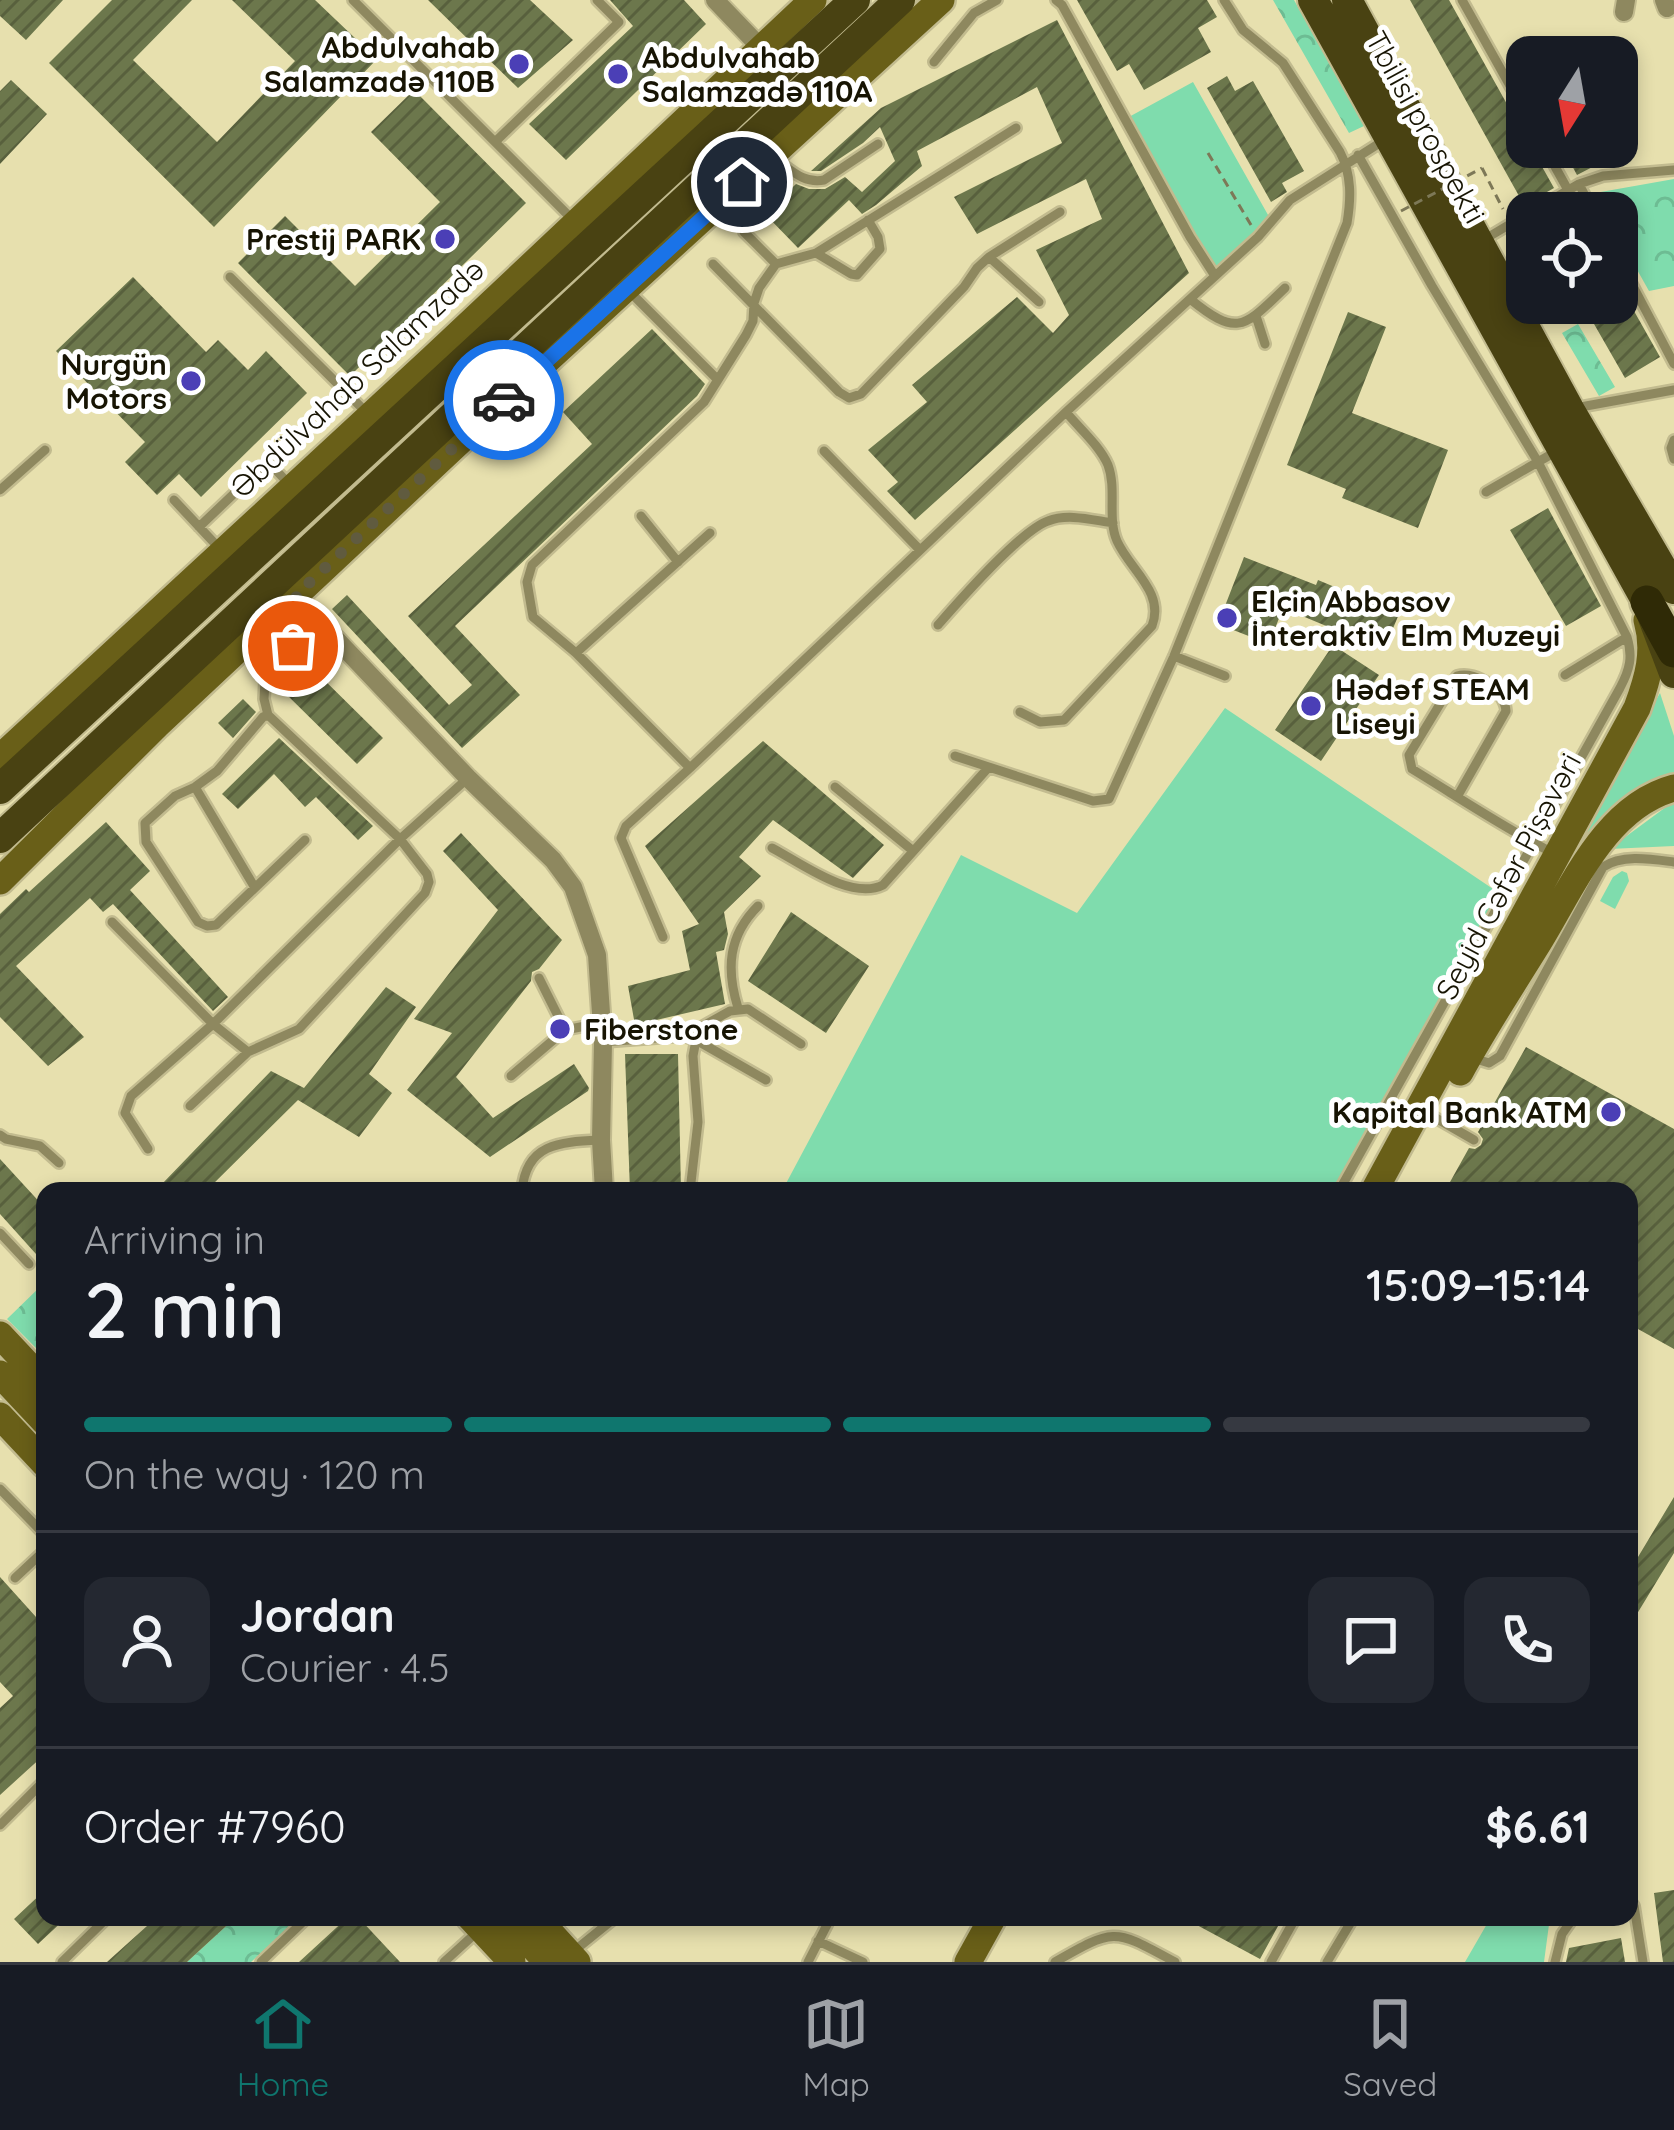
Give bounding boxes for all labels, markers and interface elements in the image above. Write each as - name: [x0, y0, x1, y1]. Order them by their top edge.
- street label: Tbilisi prospekti: [1358, 24, 1494, 230]
- place label: Abdulvahab Salamzadə 110B: [264, 28, 495, 100]
- north arrow: [1506, 36, 1638, 168]
- map controls: [1506, 36, 1638, 324]
- place label: Abdulvahab Salamzadə 110A: [642, 38, 872, 110]
- marker: Abdulvahab Salamzadə 110B: [506, 51, 532, 77]
- marker: Abdulvahab Salamzadə 110A: [605, 61, 631, 87]
- pin: [691, 131, 793, 233]
- icon: home: [709, 149, 775, 215]
- button: locate: [1506, 192, 1638, 324]
- place label: Prestij PARK: [246, 220, 421, 258]
- marker: Prestij PARK: [432, 226, 458, 252]
- street label: Əbdülvahab Salamzadə: [222, 250, 492, 506]
- courier: [444, 340, 564, 460]
- place label: Nurgün Motors: [60, 345, 167, 417]
- icon: car: [471, 367, 537, 433]
- marker: Nurgün Motors: [178, 368, 204, 394]
- place label: Elçin Abbasov İnteraktiv Elm Muzeyi: [1251, 582, 1560, 654]
- pin: [242, 595, 344, 697]
- marker: Elçin Abbasov İnteraktiv Elm Muzeyi: [1214, 605, 1240, 631]
- icon: bag: [260, 613, 326, 679]
- place label: Hədəf STEAM Liseyi: [1335, 670, 1530, 742]
- marker: Hədəf STEAM Liseyi: [1298, 693, 1324, 719]
- street label: Seyid Cəfər Pişəvəri: [1427, 746, 1589, 1006]
- place label: Fiberstone: [584, 1010, 738, 1048]
- marker: Fiberstone: [547, 1016, 573, 1042]
- place label: Kapital Bank ATM: [1332, 1093, 1587, 1131]
- marker: Kapital Bank ATM: [1598, 1099, 1624, 1125]
- text: Arriving in: [84, 1215, 265, 1264]
- text: 15:09–15:14: [1366, 1256, 1590, 1312]
- text: 2 min: [84, 1260, 285, 1358]
- text: On the way · 120 m: [84, 1450, 425, 1499]
- button: person: [84, 1577, 210, 1703]
- button: chat: [1308, 1577, 1434, 1703]
- button: phone: [1464, 1577, 1590, 1703]
- text: Jordan: [240, 1587, 395, 1643]
- text: Courier · 4.5: [240, 1643, 449, 1692]
- text: Order #7960: [84, 1798, 346, 1854]
- text: $6.61: [1486, 1798, 1590, 1854]
- tab: Home: [237, 1991, 329, 2104]
- tab: Map: [803, 1991, 870, 2104]
- tab: Saved: [1343, 1991, 1437, 2104]

